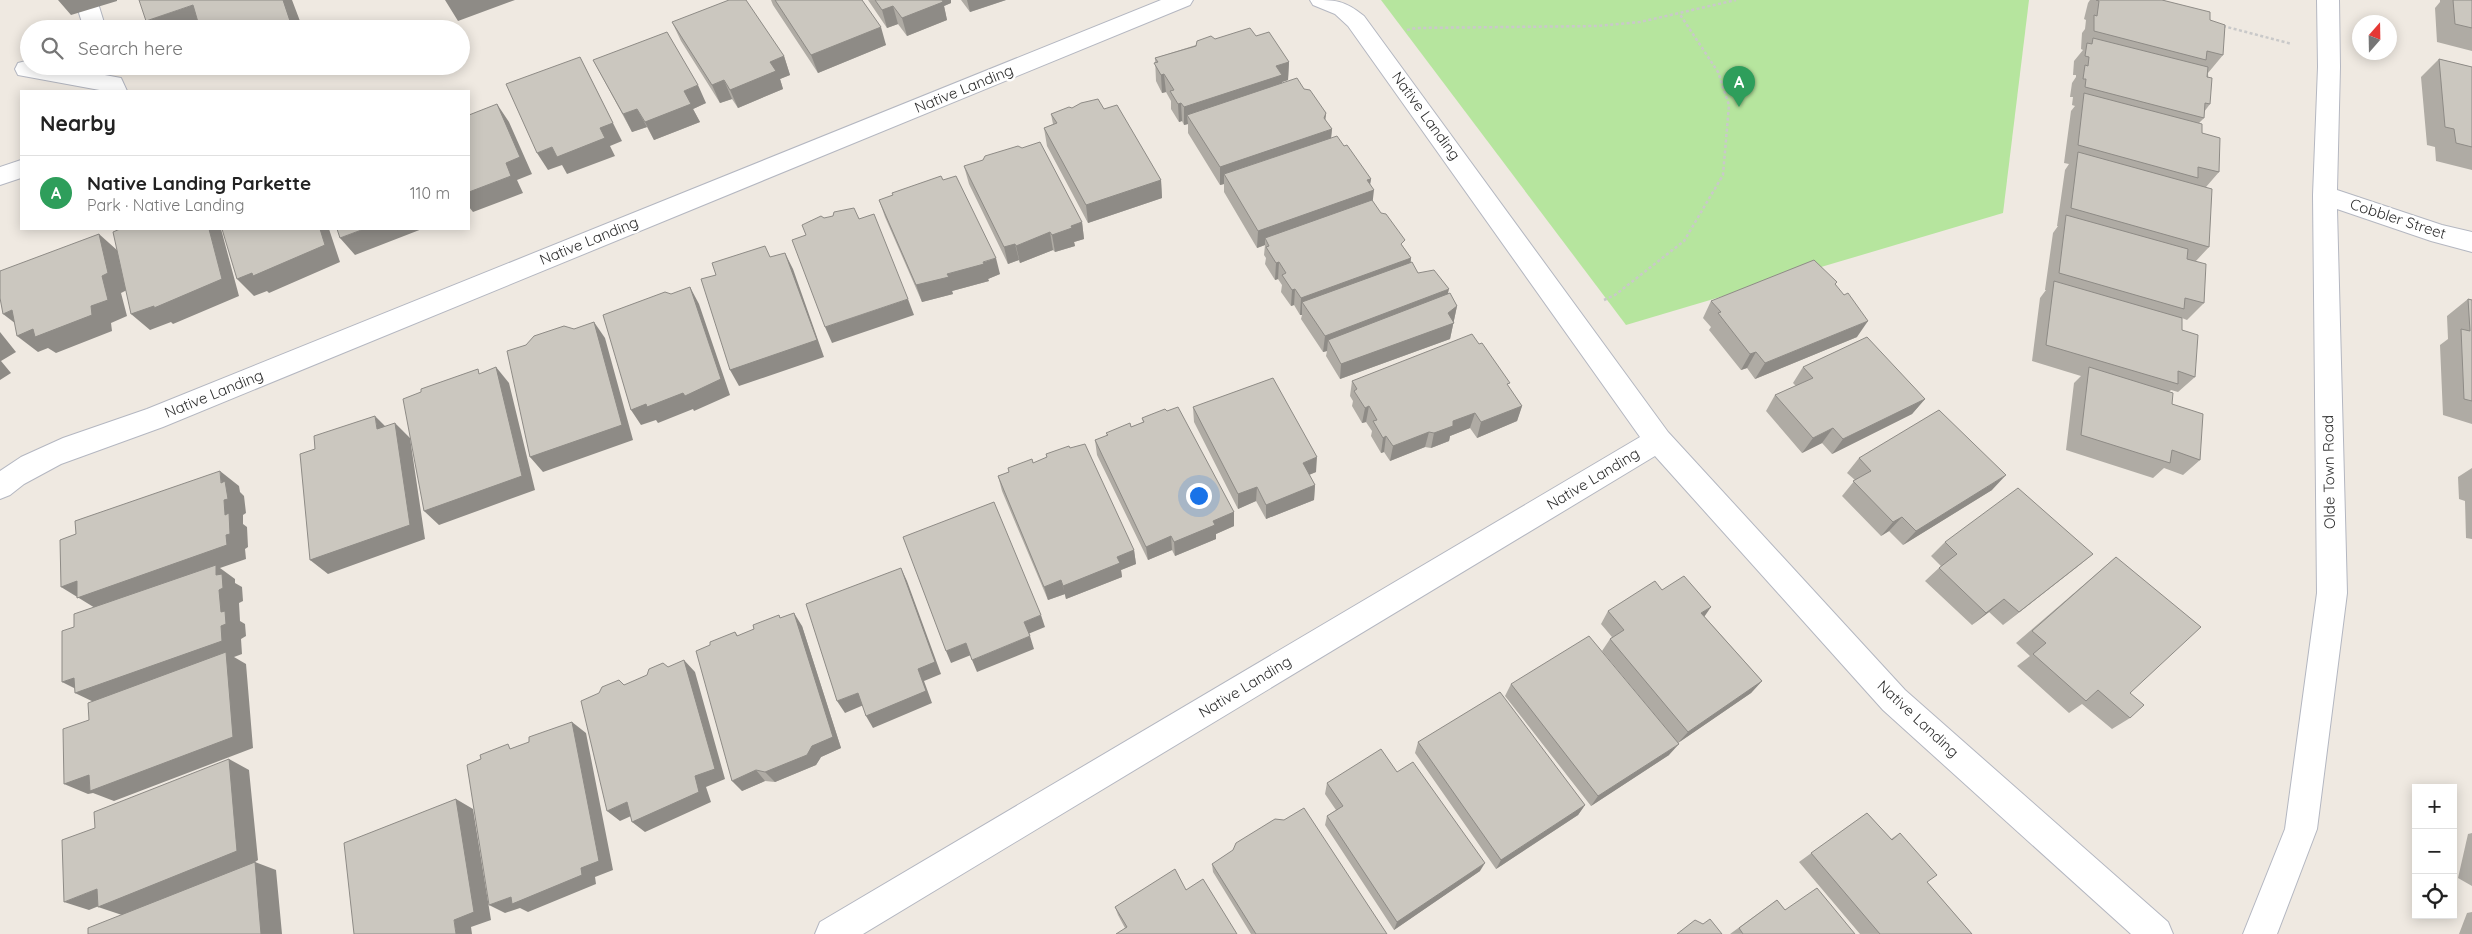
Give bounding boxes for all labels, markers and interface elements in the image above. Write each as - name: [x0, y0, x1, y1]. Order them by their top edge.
- north arrow: [2352, 15, 2397, 60]
- search box: [20, 20, 470, 75]
- icon: search: [38, 34, 66, 62]
- text: Search here: [78, 36, 183, 60]
- street label: Native Landing: [912, 60, 1016, 117]
- pin: A: [1723, 66, 1755, 107]
- street label: Native Landing: [1388, 68, 1465, 164]
- text: Nearby: [40, 110, 116, 136]
- text: Native Landing Parkette: [87, 171, 311, 195]
- text: A: [51, 183, 61, 203]
- text: 110 m: [410, 183, 450, 203]
- street label: Cobbler Street: [2348, 194, 2448, 243]
- text: Park · Native Landing: [87, 195, 245, 215]
- street label: Native Landing: [537, 212, 641, 269]
- street label: Native Landing: [162, 365, 266, 422]
- street label: Olde Town Road: [2318, 415, 2339, 529]
- street label: Native Landing: [1543, 443, 1643, 514]
- your location: [1186, 483, 1212, 509]
- street label: Native Landing: [1195, 651, 1295, 722]
- street label: Native Landing: [1874, 676, 1963, 761]
- map controls: [2412, 784, 2457, 919]
- button: +: [2412, 784, 2457, 829]
- button: −: [2412, 829, 2457, 874]
- button: locate: [2412, 874, 2457, 919]

